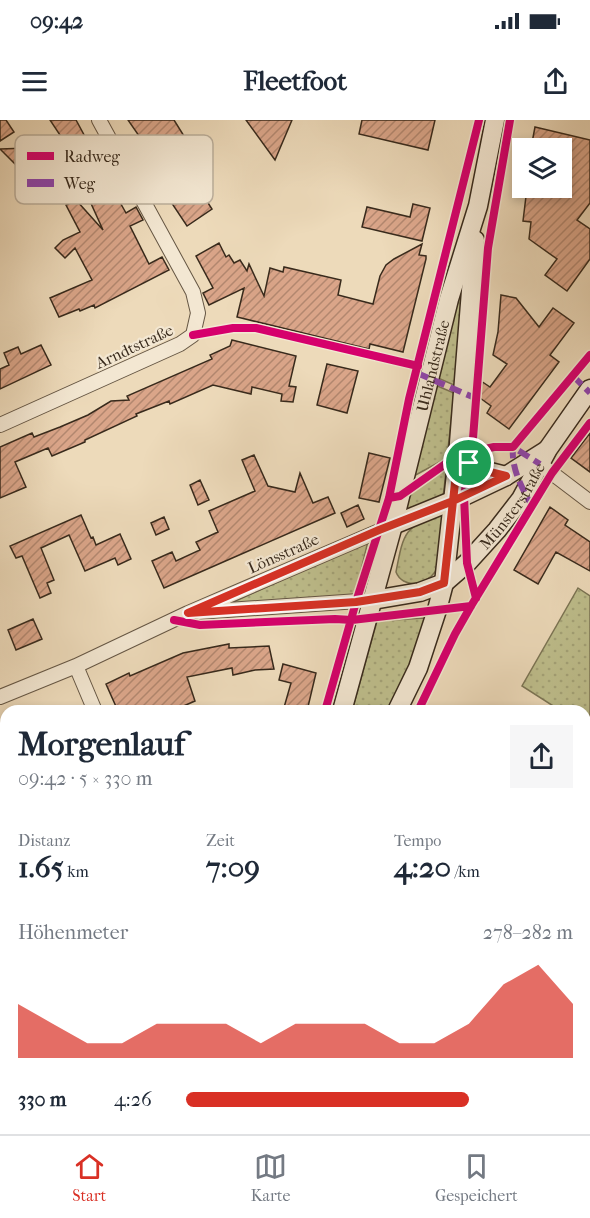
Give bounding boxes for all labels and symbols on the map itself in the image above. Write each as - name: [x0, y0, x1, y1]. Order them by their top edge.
- legend: [15, 135, 213, 204]
- text: Radweg: [64, 147, 120, 166]
- text: Weg: [63, 174, 96, 193]
- street label: Uhlandstraße: [412, 318, 453, 414]
- street label: Arndtstraße: [92, 320, 176, 373]
- pin: [443, 437, 494, 488]
- street label: Münsterstraße: [475, 459, 549, 553]
- street label: Lönsstraße: [245, 529, 322, 577]

